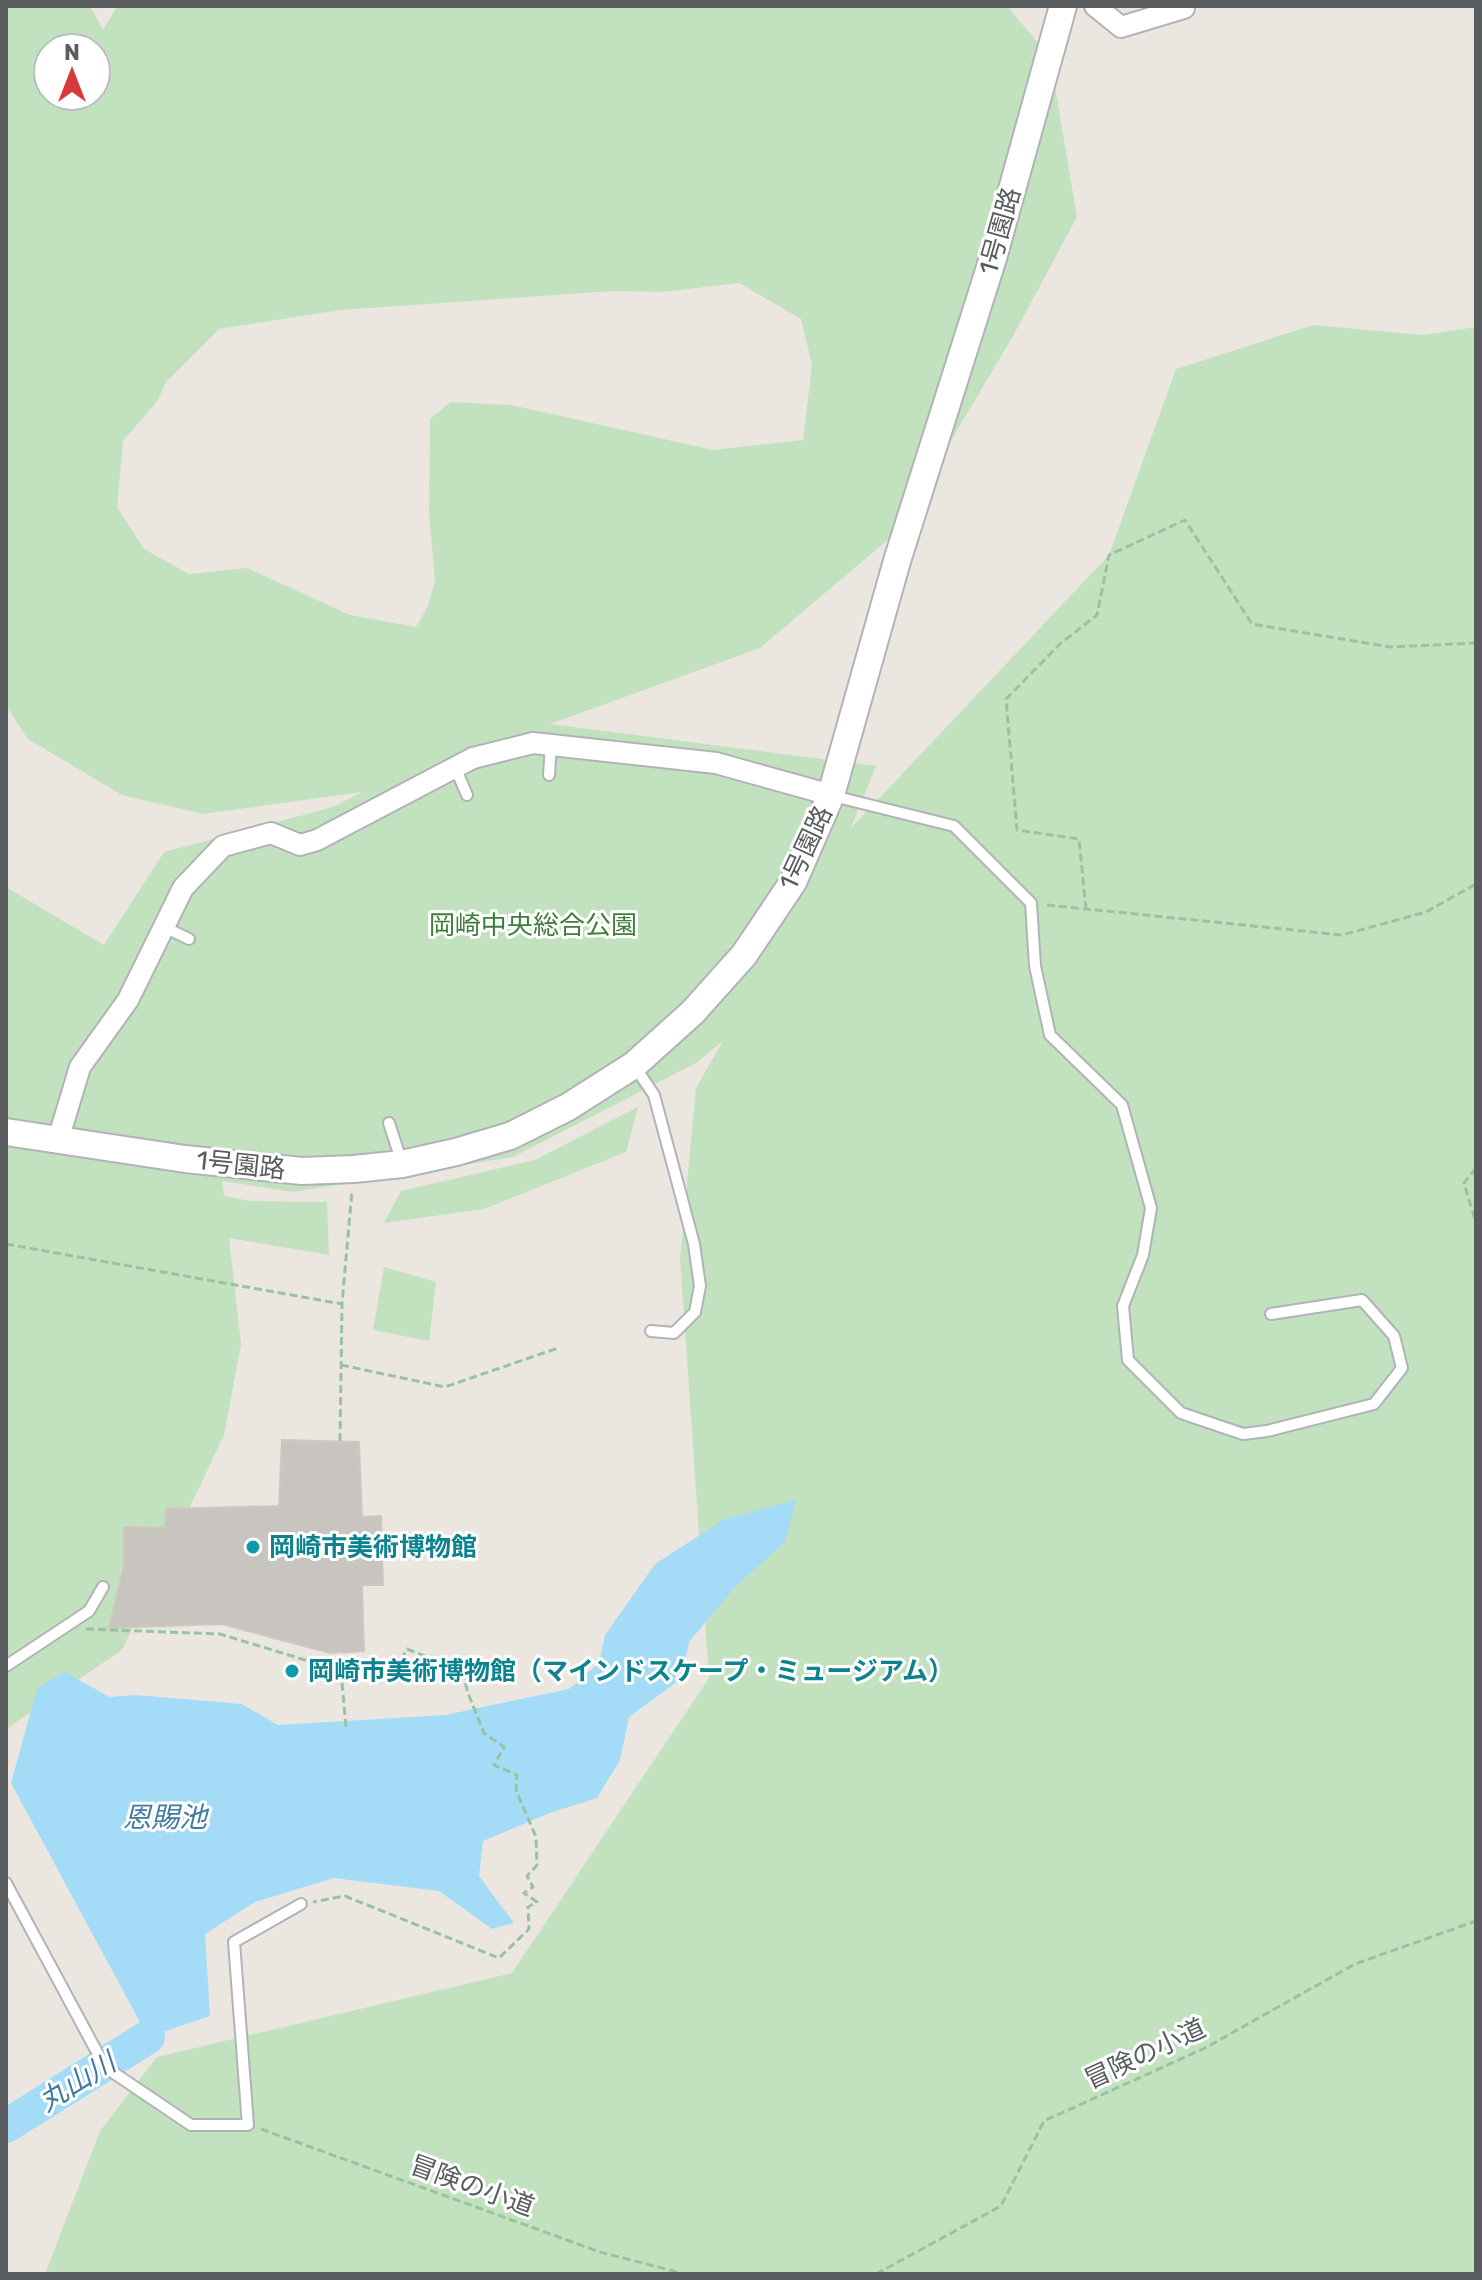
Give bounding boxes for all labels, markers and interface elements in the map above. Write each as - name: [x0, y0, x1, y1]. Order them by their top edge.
- north arrow: [32, 32, 112, 112]
- text: N: [64, 39, 80, 66]
- street label: 1号園路: [973, 184, 1027, 278]
- street label: 1号園路: [773, 801, 839, 895]
- park label: 岡崎中央総合公園: [429, 910, 637, 941]
- street label: 1号園路: [195, 1145, 287, 1185]
- place label: 岡崎市美術博物館: [269, 1532, 477, 1563]
- marker: 岡崎市美術博物館: [244, 1538, 262, 1556]
- place label: 岡崎市美術博物館（マインドスケープ・ミュージアム）: [308, 1656, 954, 1687]
- marker: 岡崎市美術博物館（マインドスケープ・ミュージアム）: [283, 1662, 301, 1680]
- water label: 恩賜池: [123, 1801, 210, 1834]
- street label: 冒険の小道: [1080, 2012, 1210, 2096]
- water label: 丸山川: [33, 2044, 124, 2118]
- street label: 冒険の小道: [406, 2149, 538, 2223]

